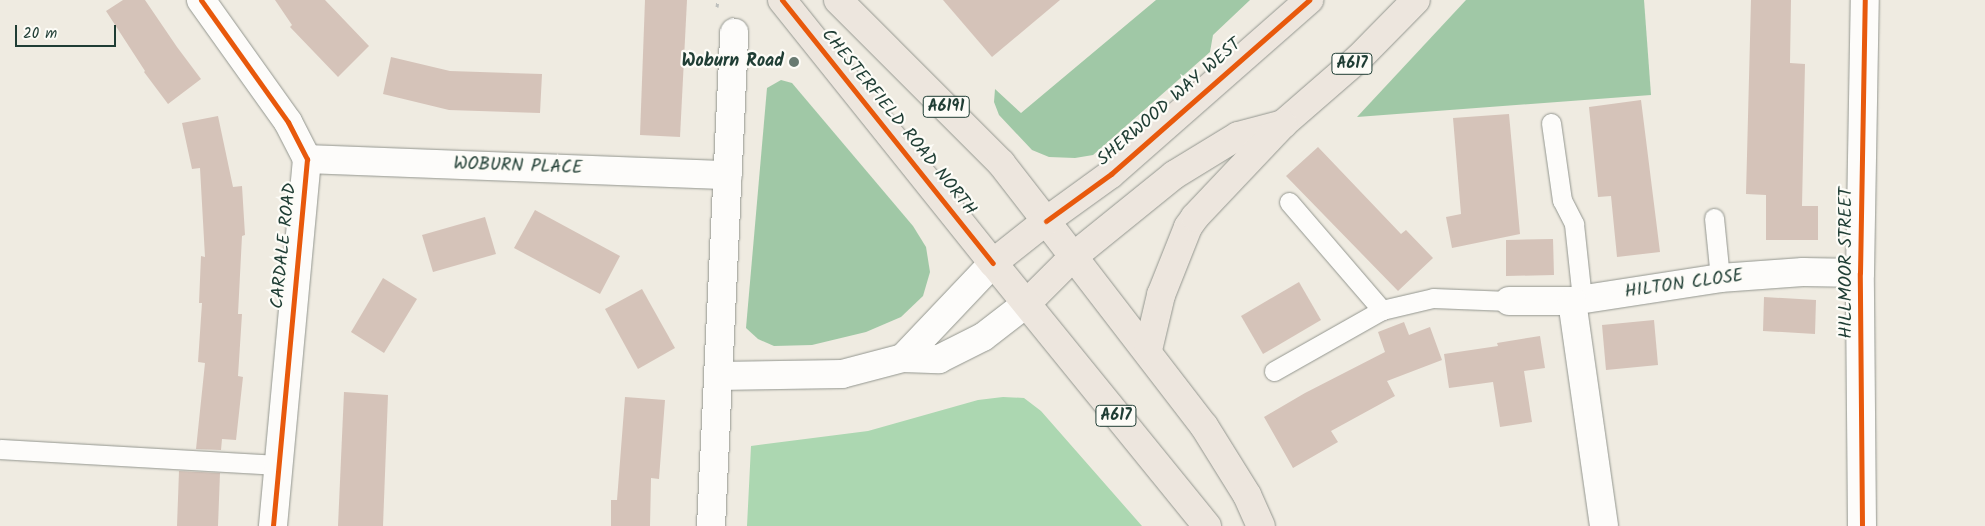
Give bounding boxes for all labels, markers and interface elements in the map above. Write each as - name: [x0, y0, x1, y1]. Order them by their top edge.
- scale bar: [18, 15, 119, 47]
- text: 20 m: [23, 22, 57, 46]
- street label: CHESTERFIELD ROAD NORTH: [816, 25, 980, 221]
- street label: SHERWOOD WAY WEST: [1093, 34, 1247, 172]
- place label: Woburn Road: [681, 51, 784, 73]
- road number: A617: [1331, 51, 1373, 78]
- marker: Woburn Road: [788, 56, 800, 68]
- road number: A6191: [922, 94, 970, 120]
- street label: WOBURN PLACE: [453, 154, 583, 180]
- street label: CARDALE ROAD: [268, 182, 302, 310]
- street label: HILLMOOR STREET: [1836, 187, 1858, 339]
- street label: HILTON CLOSE: [1623, 266, 1745, 304]
- road number: A617: [1095, 402, 1137, 430]

